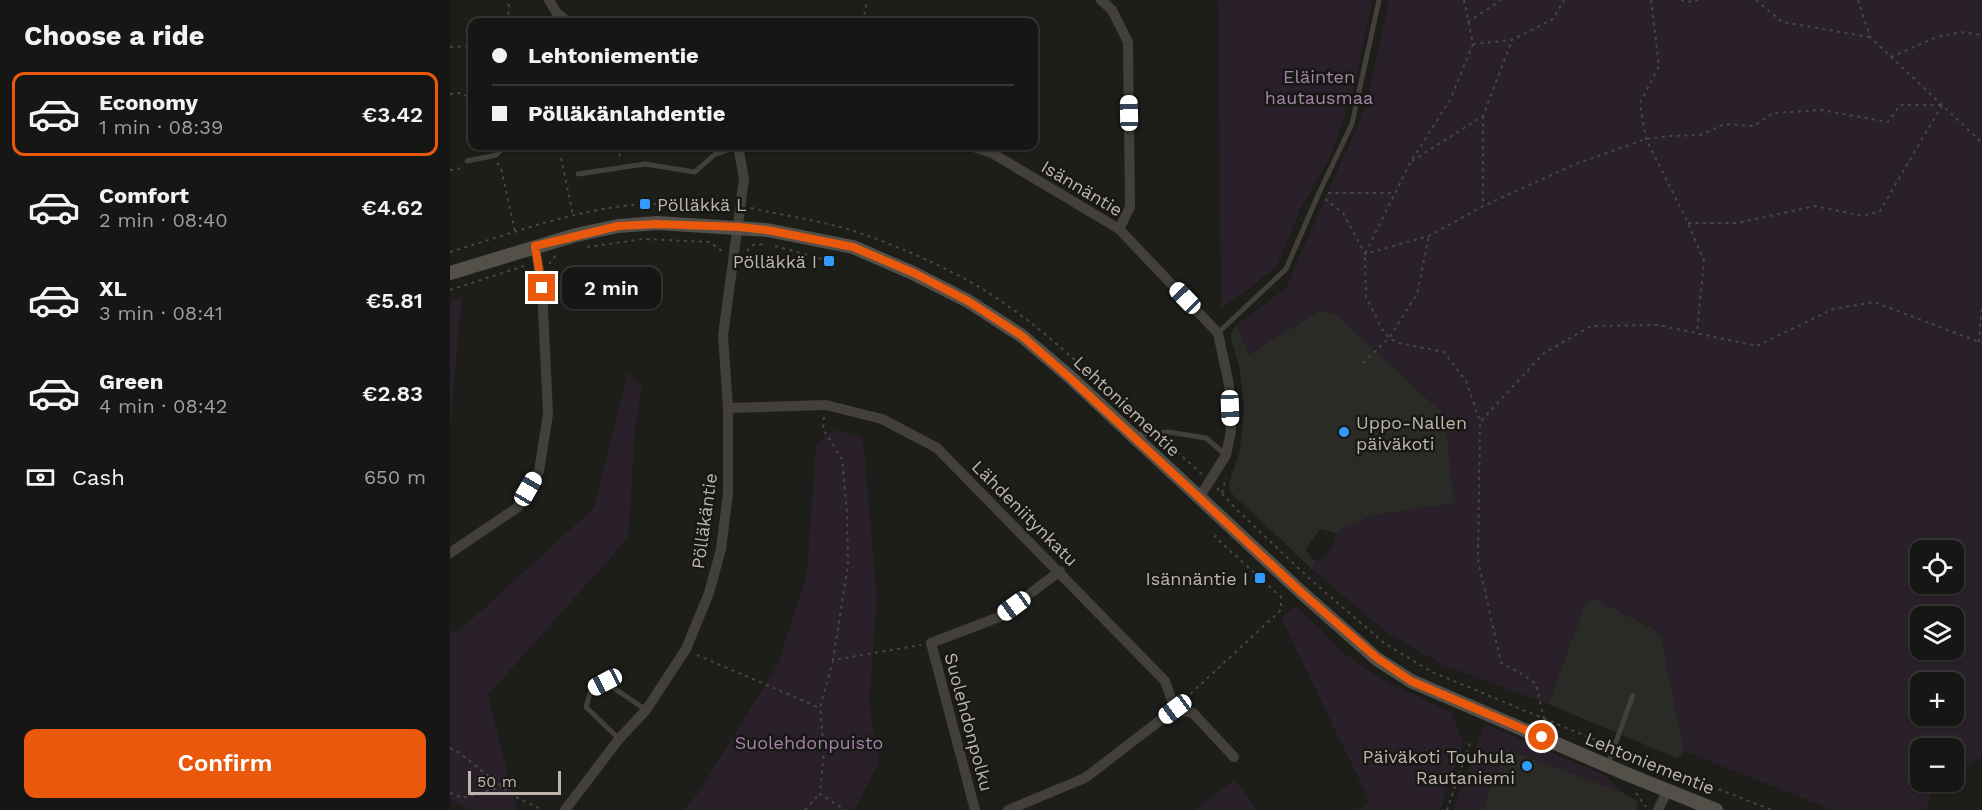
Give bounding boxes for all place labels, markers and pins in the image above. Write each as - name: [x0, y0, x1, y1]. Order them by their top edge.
- place label: Pölläkkä L: [657, 194, 747, 215]
- marker: Pölläkkä L: [638, 197, 652, 211]
- place label: Pölläkkä I: [733, 251, 817, 272]
- marker: Pölläkkä I: [822, 254, 836, 268]
- place label: Uppo-Nallen päiväkoti: [1356, 412, 1467, 454]
- marker: Uppo-Nallen päiväkoti: [1337, 425, 1351, 439]
- place label: Isännäntie I: [1145, 568, 1248, 589]
- marker: Isännäntie I: [1253, 571, 1267, 585]
- place label: Päiväkoti Touhula Rautaniemi: [1362, 746, 1515, 788]
- marker: Päiväkoti Touhula Rautaniemi: [1520, 759, 1534, 773]

